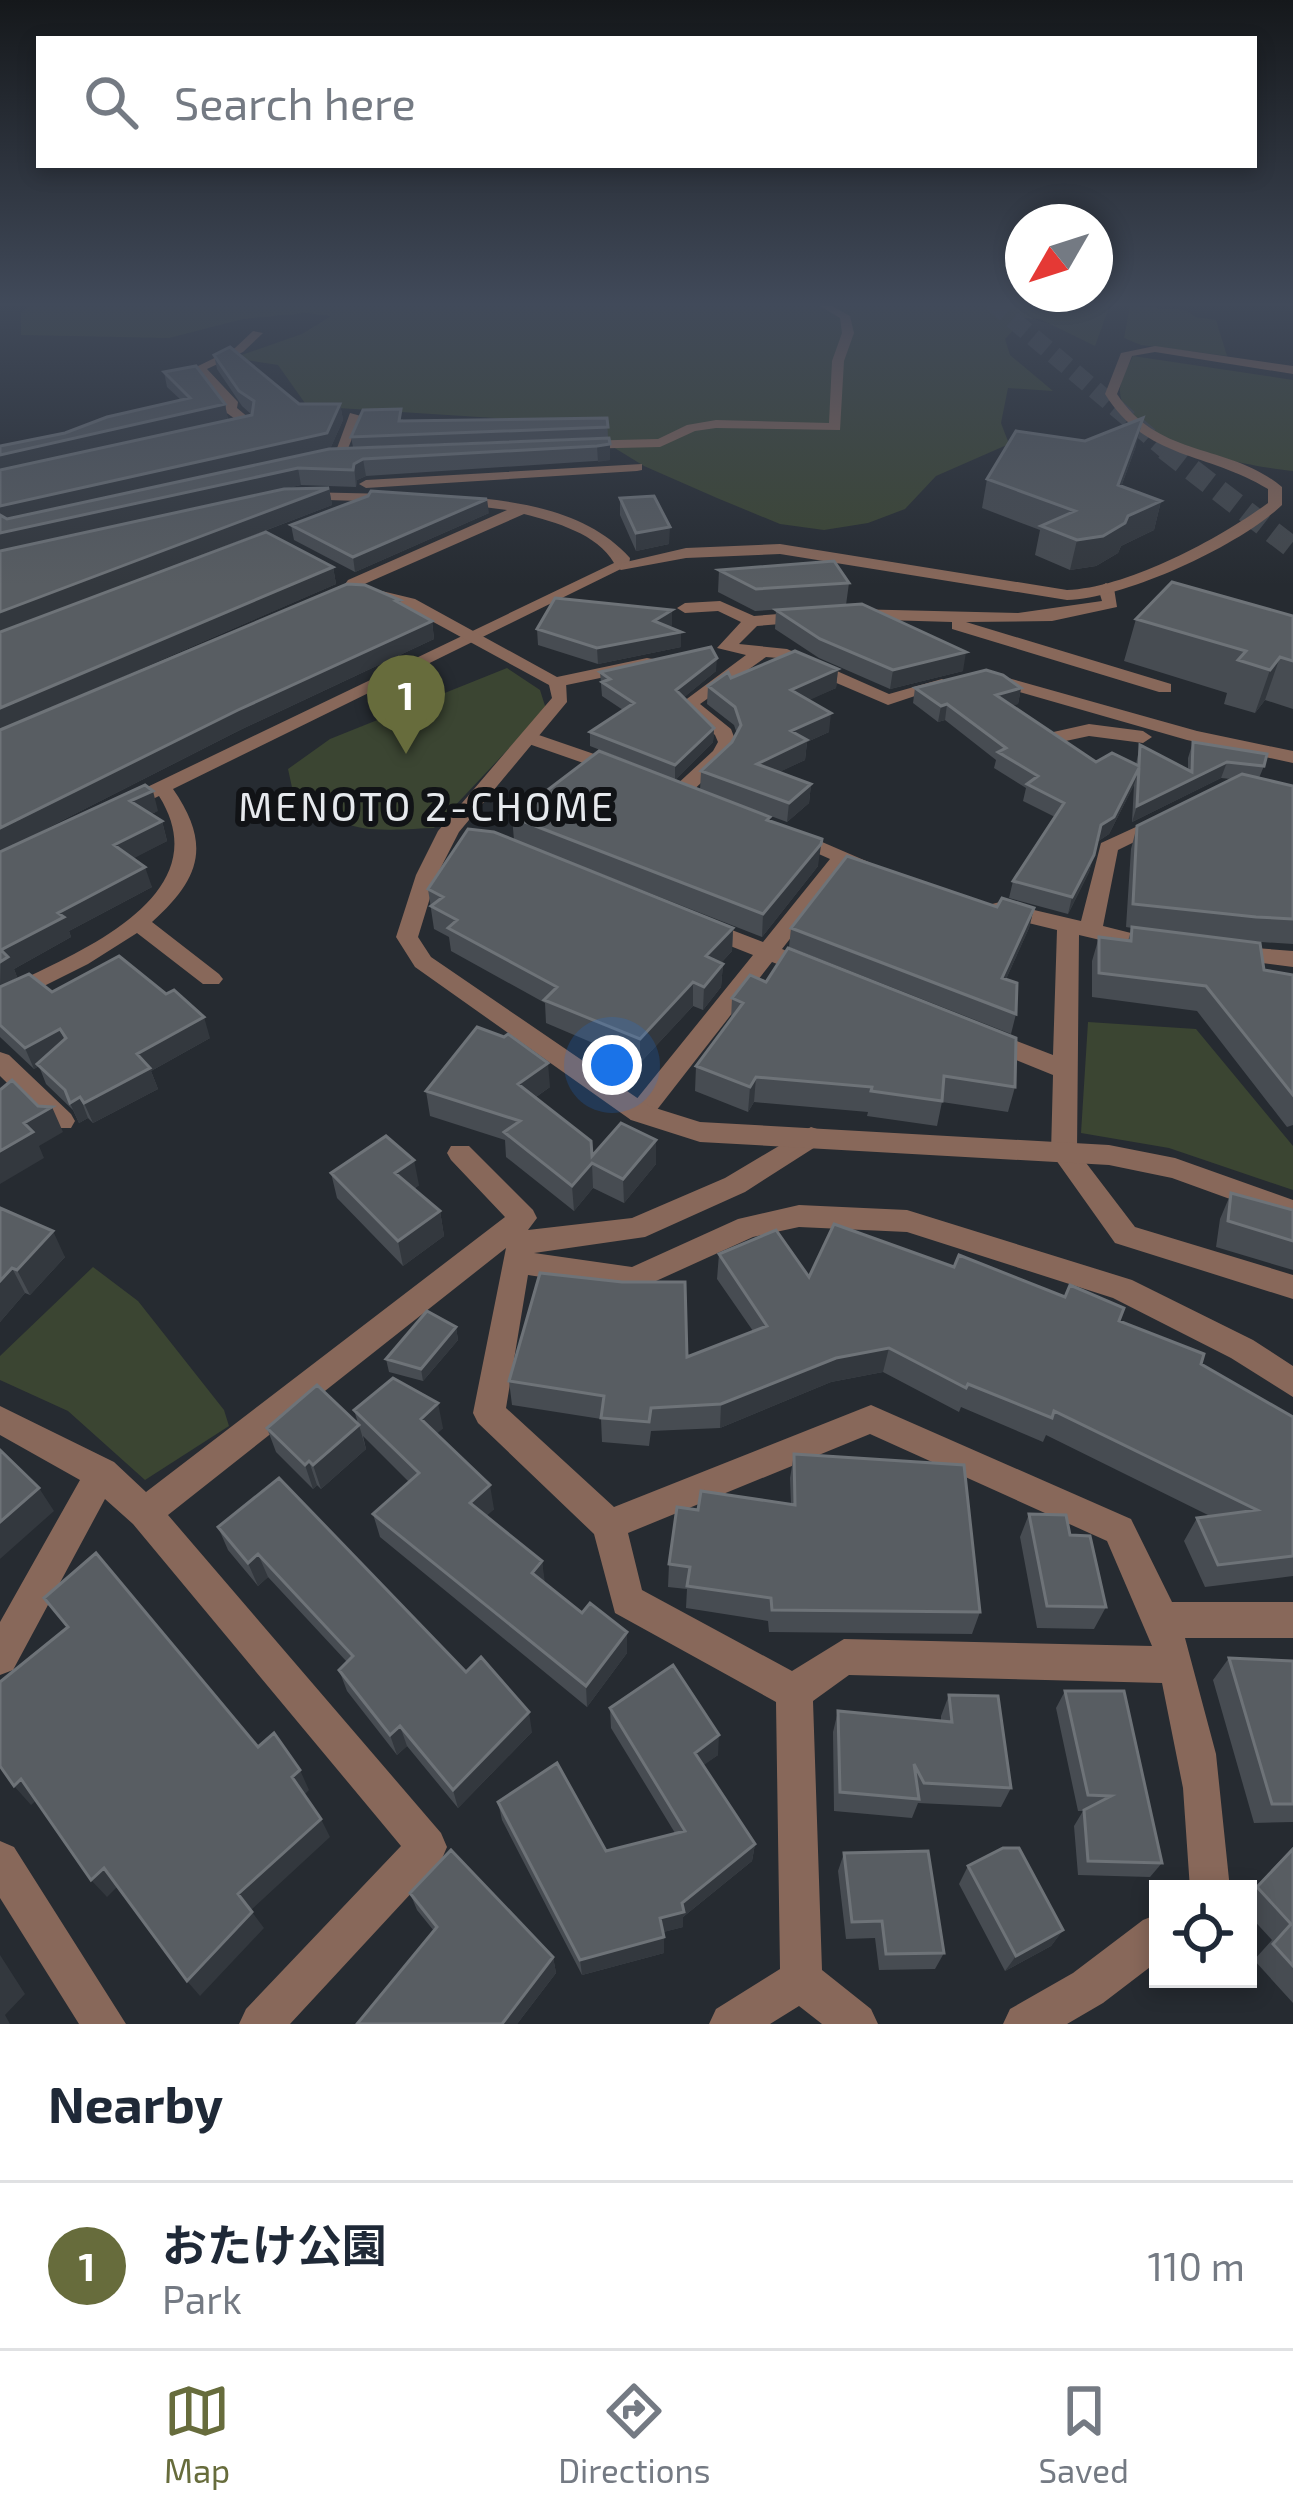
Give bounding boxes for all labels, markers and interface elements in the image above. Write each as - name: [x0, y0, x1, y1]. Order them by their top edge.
- search box: [36, 36, 1257, 168]
- icon: search: [78, 69, 144, 135]
- text: Search here: [174, 75, 416, 129]
- north arrow: [1005, 204, 1113, 312]
- pin: 1: [367, 655, 445, 754]
- district label: MENOTO 2-CHOME: [238, 782, 616, 829]
- your location: [582, 1035, 642, 1095]
- map controls: [1149, 1880, 1257, 1988]
- button: locate: [1149, 1880, 1257, 1988]
- text: Nearby: [48, 2072, 223, 2133]
- text: おたけ公園: [162, 2217, 387, 2271]
- text: 1: [79, 2242, 95, 2289]
- text: 110 m: [1148, 2242, 1245, 2289]
- text: Park: [162, 2275, 242, 2322]
- tab: Map: [164, 2378, 230, 2490]
- tab: Directions: [558, 2378, 710, 2490]
- tab: Saved: [1038, 2378, 1129, 2490]

